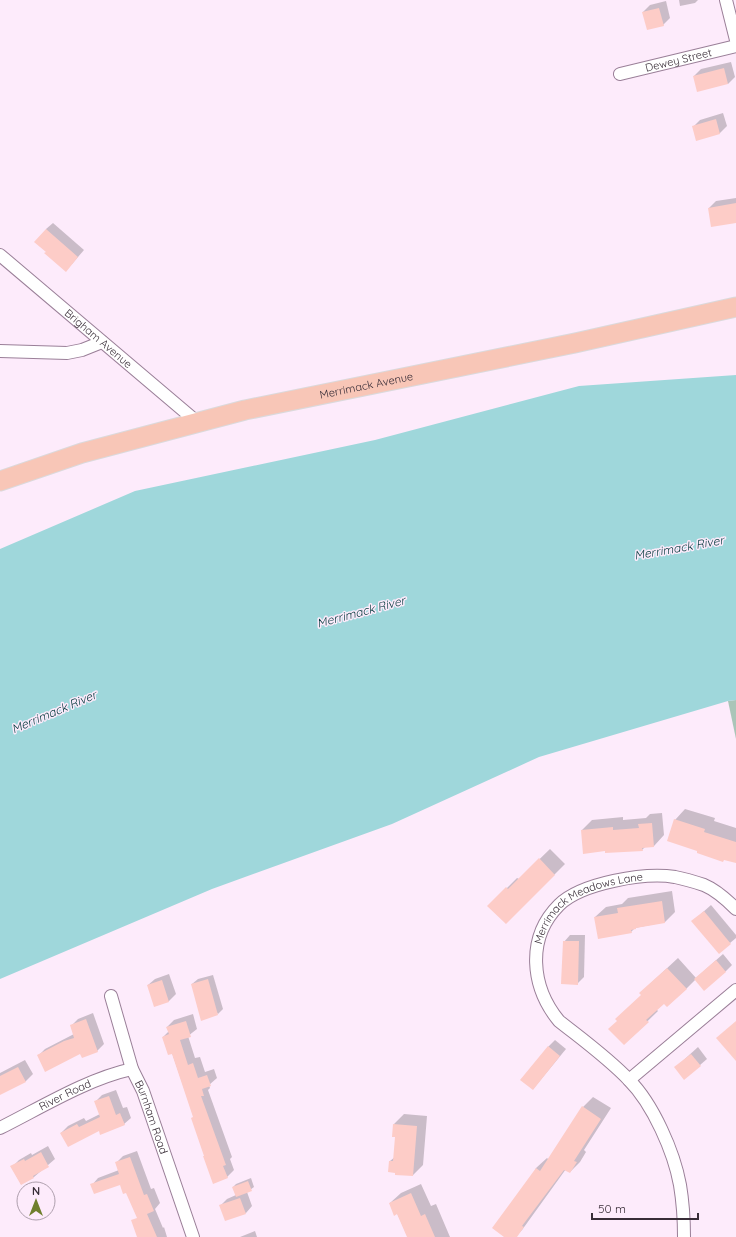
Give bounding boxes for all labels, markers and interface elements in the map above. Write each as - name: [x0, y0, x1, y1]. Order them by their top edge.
- street label: Dewey Street: [644, 45, 713, 75]
- street label: Brigham Avenue: [62, 306, 135, 371]
- street label: Merrimack Avenue: [318, 369, 414, 402]
- water label: Merrimack River: [633, 532, 726, 563]
- water label: Merrimack River: [315, 592, 408, 631]
- water label: Merrimack River: [9, 686, 100, 736]
- street label: Merrimack Meadows Lane: [531, 870, 644, 945]
- street label: River Road: [36, 1076, 93, 1113]
- street label: Burnham Road: [132, 1078, 171, 1156]
- north arrow: [16, 1181, 56, 1221]
- text: N: [32, 1184, 40, 1198]
- scale bar: [592, 1195, 698, 1221]
- text: 50 m: [598, 1201, 626, 1216]

